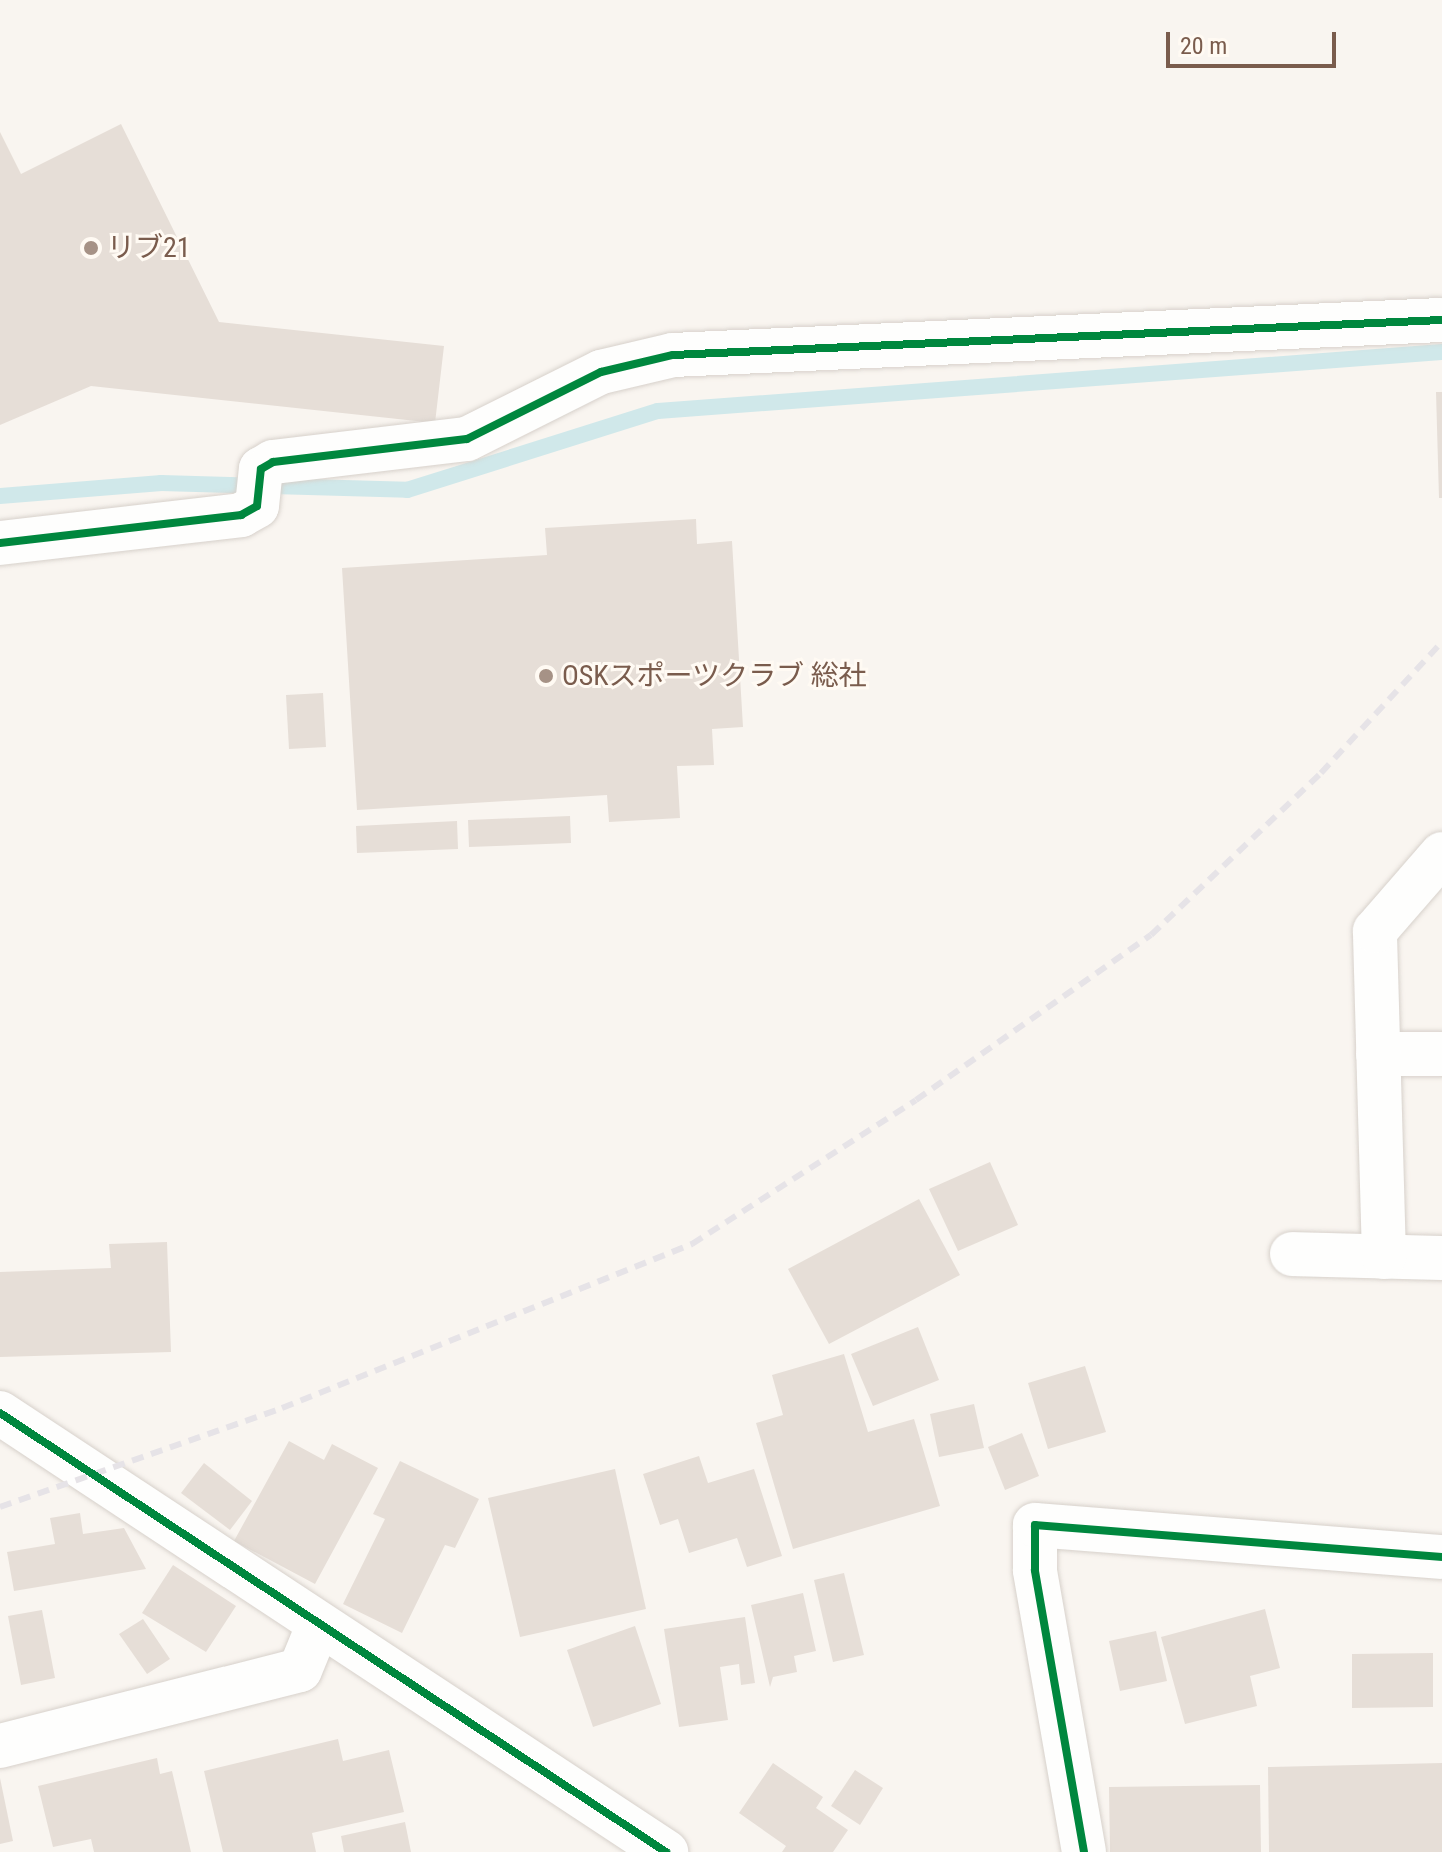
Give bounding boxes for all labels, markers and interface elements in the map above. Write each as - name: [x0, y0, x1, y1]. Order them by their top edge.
- scale bar: [1170, 16, 1340, 66]
- text: 20 m: [1180, 32, 1227, 60]
- place label: リブ21: [107, 231, 191, 265]
- marker: リブ21: [82, 239, 100, 257]
- place label: OSKスポーツクラブ 総社: [562, 659, 867, 693]
- marker: OSKスポーツクラブ 総社: [537, 667, 555, 685]

